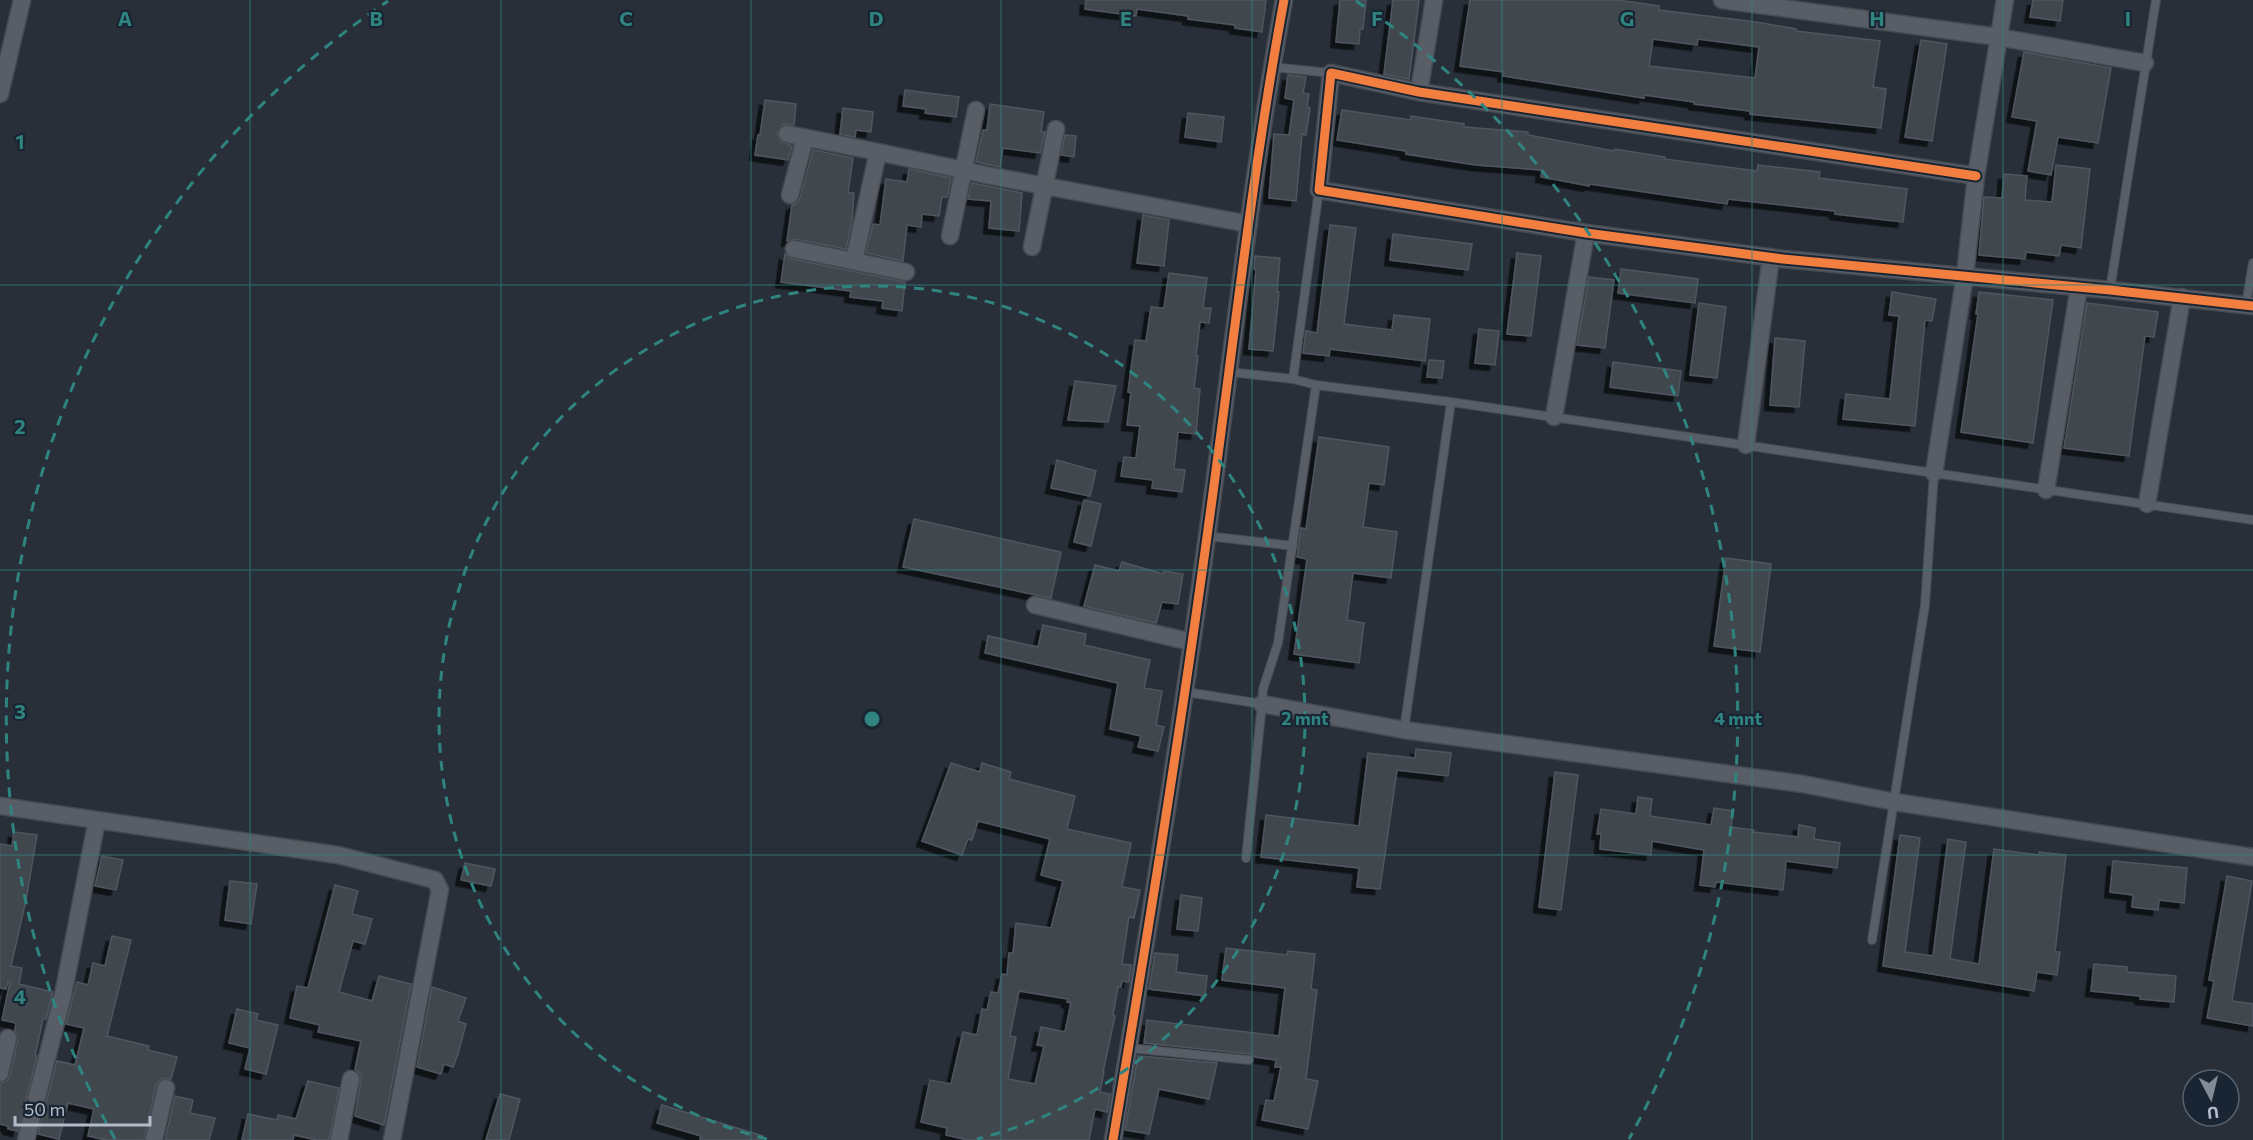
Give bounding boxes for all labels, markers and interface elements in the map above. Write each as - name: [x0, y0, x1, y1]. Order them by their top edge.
- text: A: [118, 6, 132, 30]
- text: B: [369, 6, 383, 30]
- text: C: [619, 6, 633, 30]
- text: D: [869, 6, 883, 30]
- text: E: [1120, 6, 1132, 30]
- text: F: [1371, 6, 1383, 30]
- text: G: [1620, 6, 1634, 30]
- text: H: [1870, 6, 1885, 30]
- text: I: [2125, 6, 2131, 30]
- text: 1: [15, 129, 25, 153]
- text: 2: [14, 414, 26, 438]
- text: 3: [14, 699, 26, 723]
- text: 2 mnt: [1281, 707, 1329, 729]
- text: 4 mnt: [1714, 707, 1762, 729]
- centre of rings: [862, 709, 882, 729]
- text: 4: [14, 984, 26, 1008]
- north arrow: [2181, 1068, 2241, 1128]
- scale bar: [15, 1089, 150, 1127]
- text: 50 m: [24, 1098, 65, 1120]
- text: U: [2206, 1103, 2220, 1124]

